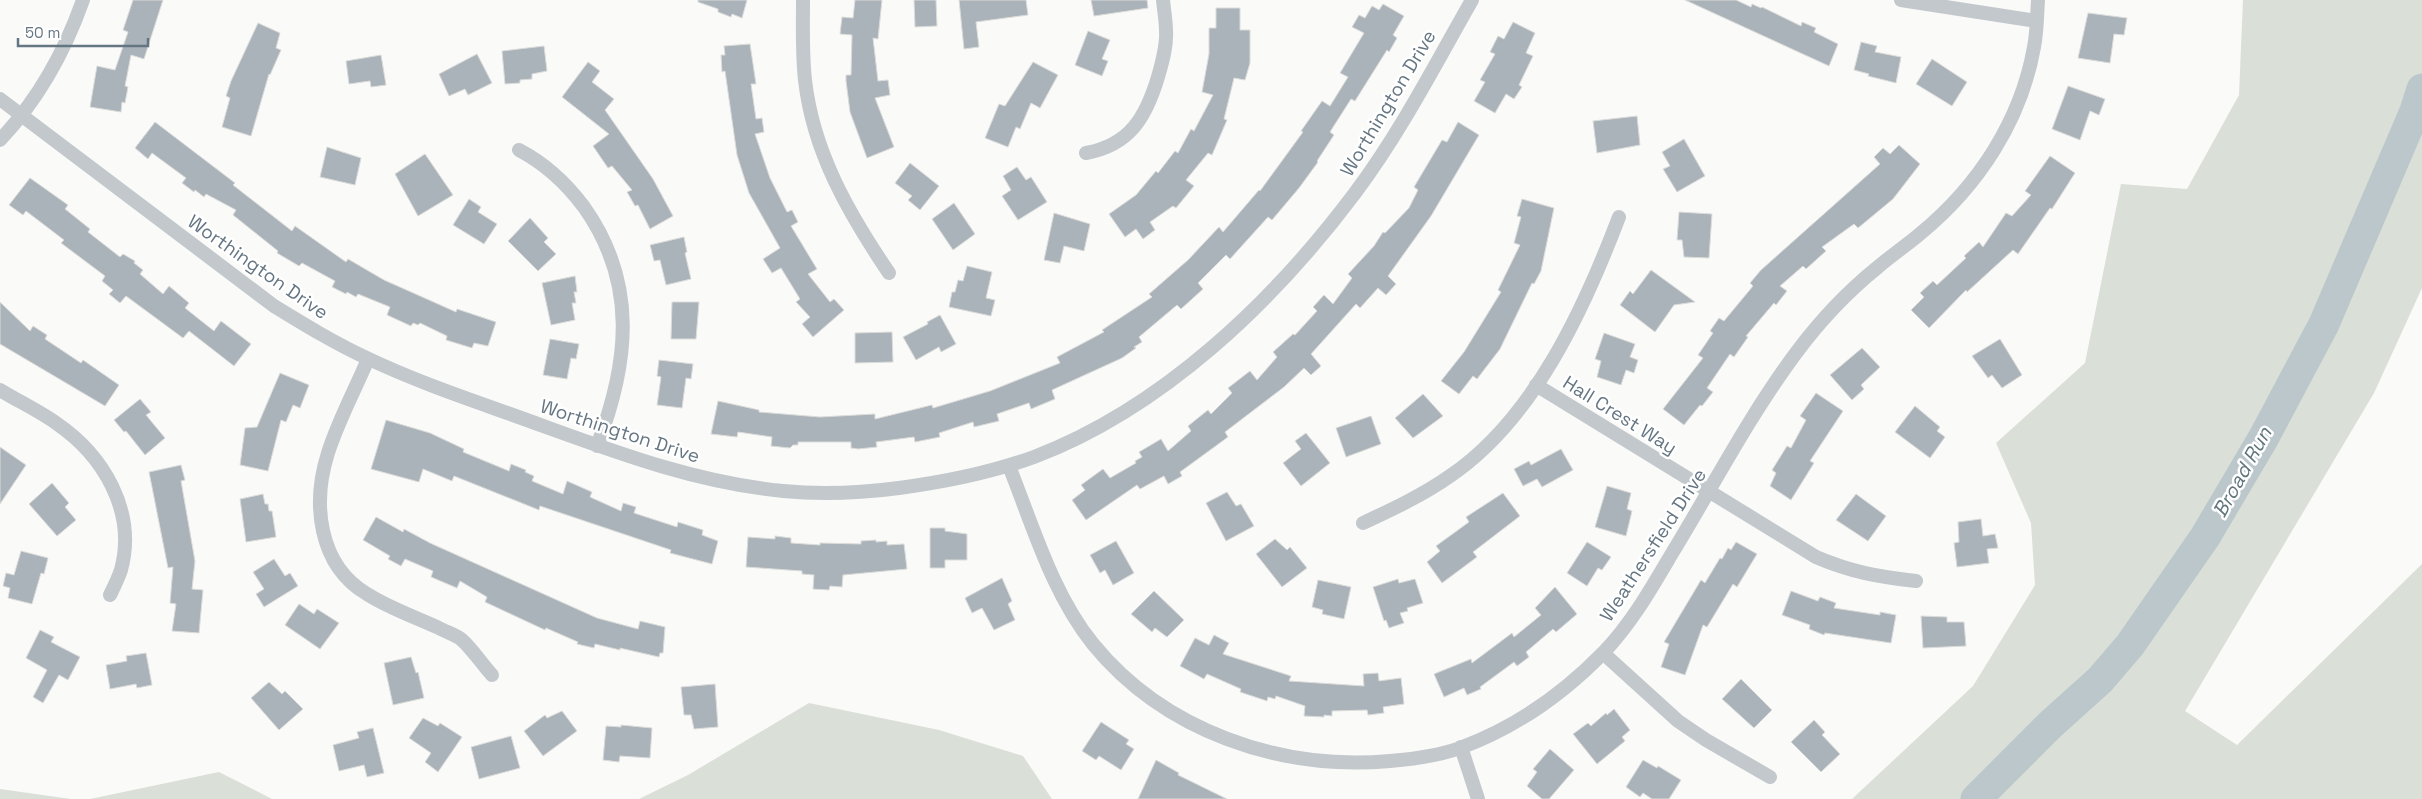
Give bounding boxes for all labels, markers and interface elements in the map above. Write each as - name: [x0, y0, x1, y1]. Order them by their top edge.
- scale bar: [18, 15, 148, 47]
- text: 50 m: [25, 23, 60, 42]
- street label: Worthington Drive: [1334, 25, 1442, 181]
- street label: Worthington Drive: [183, 209, 333, 325]
- street label: Hall Crest Way: [1558, 370, 1682, 460]
- street label: Worthington Drive: [537, 393, 703, 469]
- water label: Broad Run: [2207, 422, 2278, 522]
- street label: Weathersfield Drive: [1594, 464, 1712, 626]

